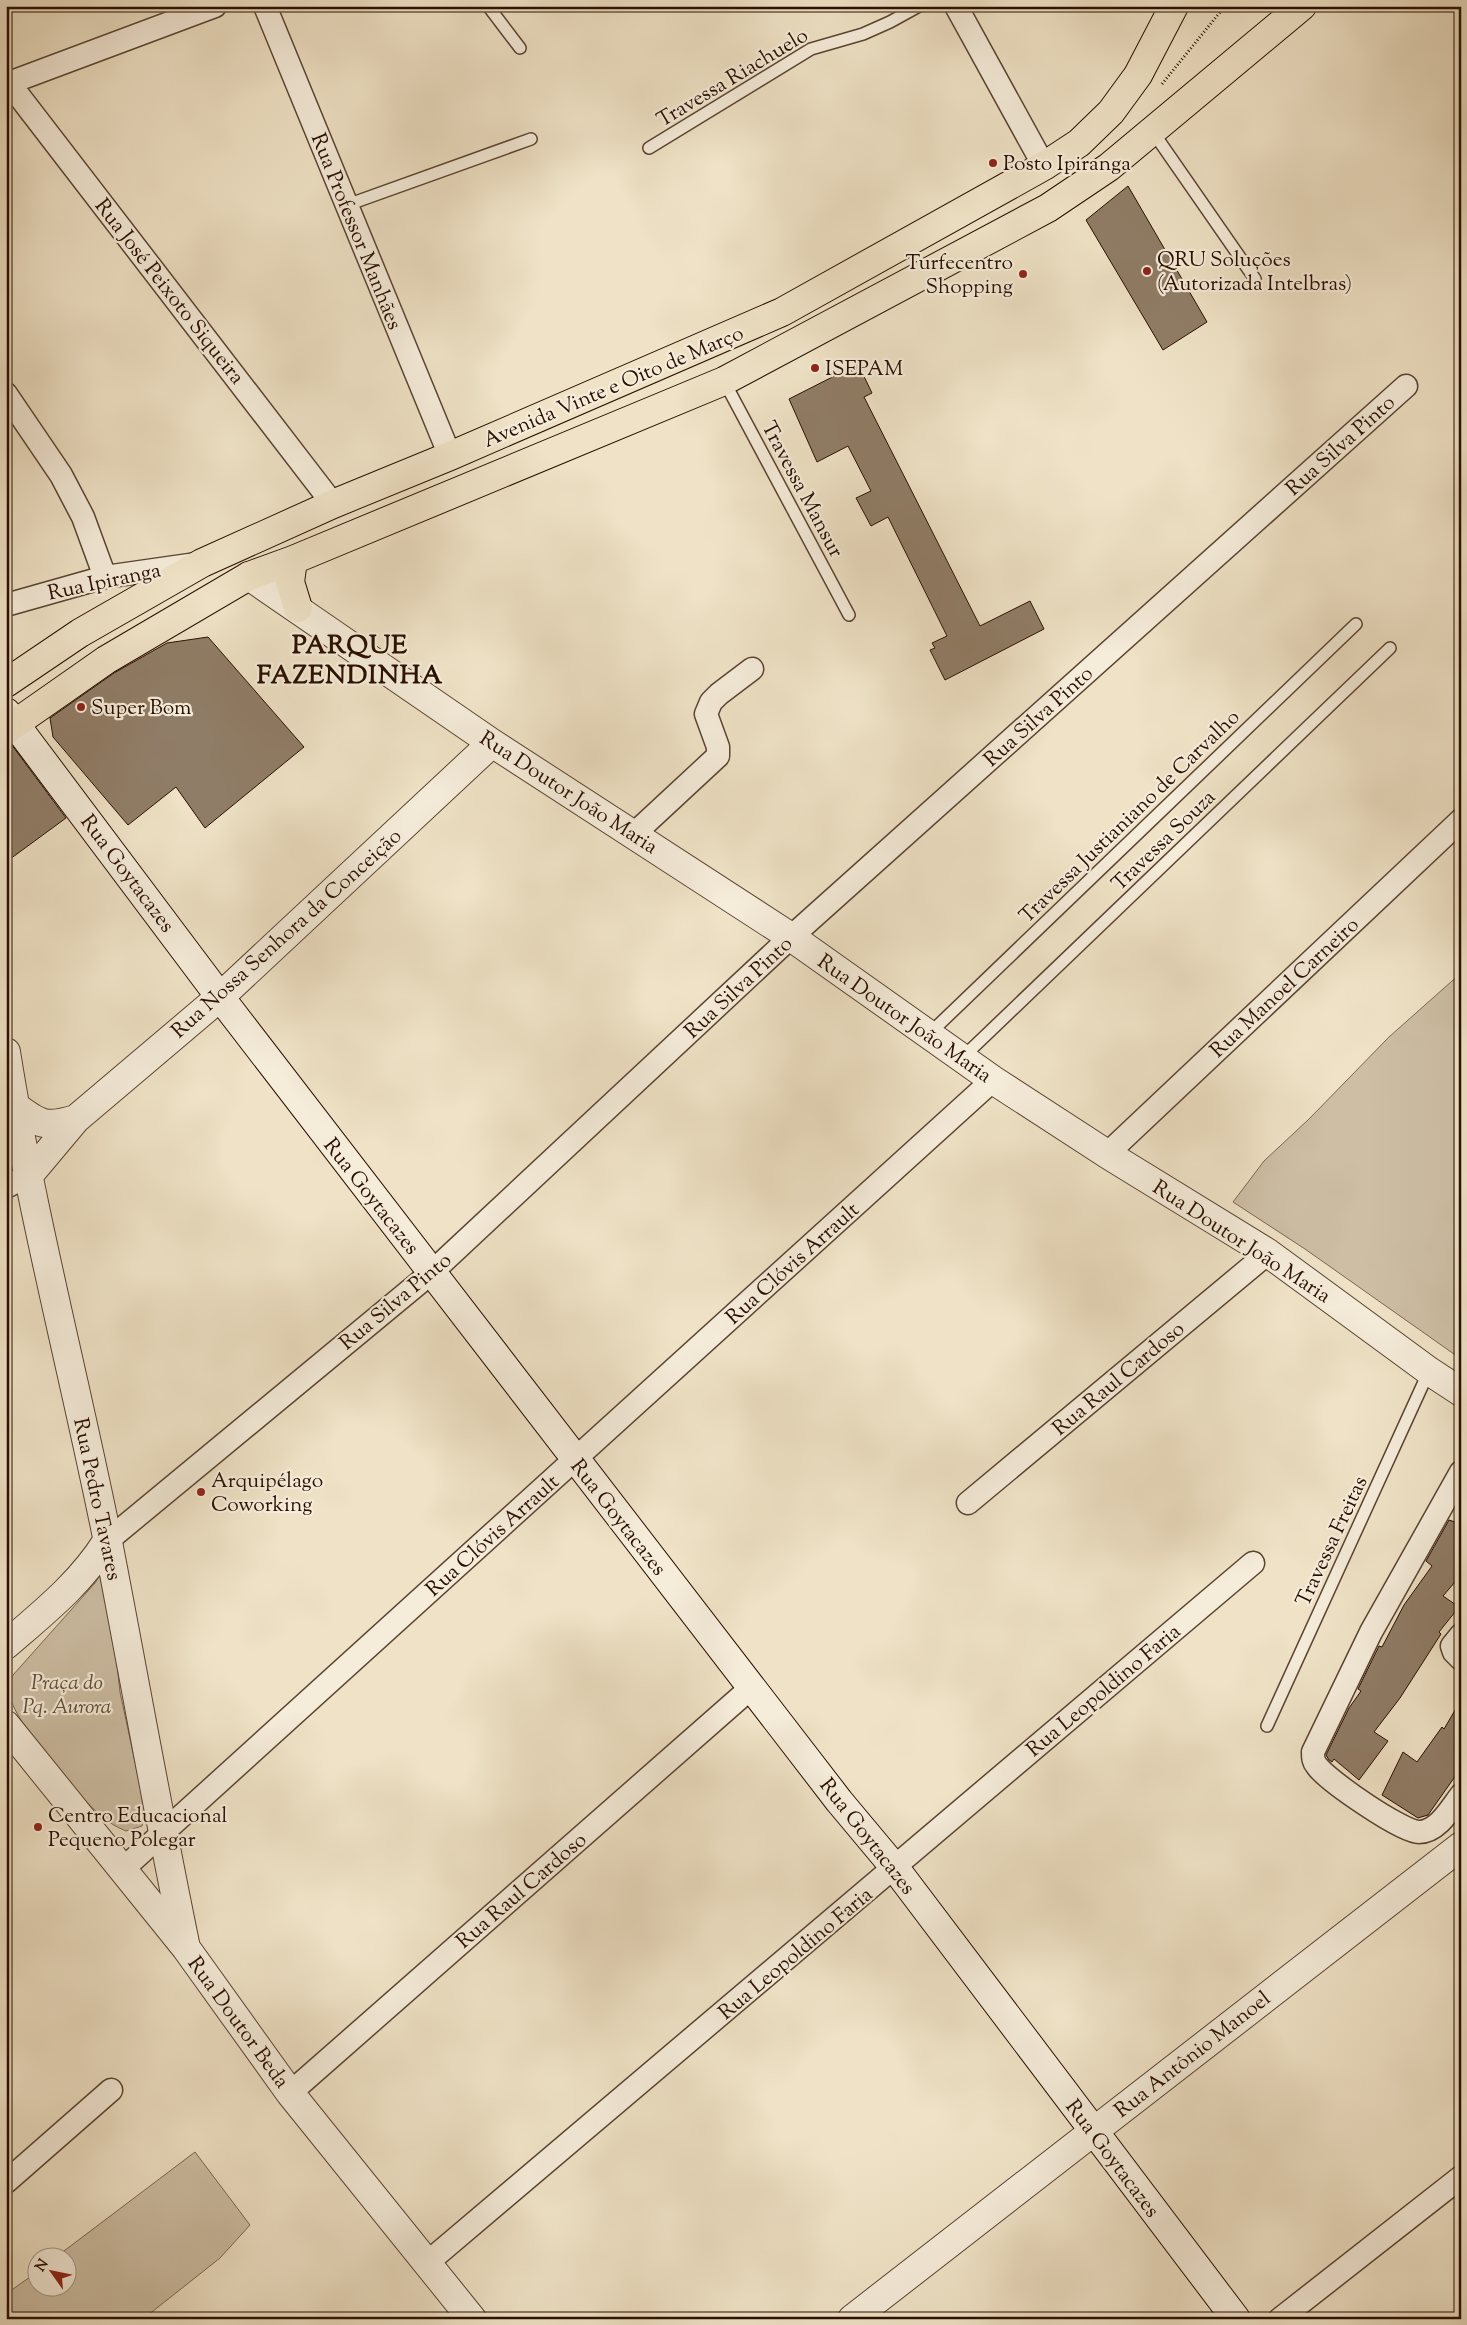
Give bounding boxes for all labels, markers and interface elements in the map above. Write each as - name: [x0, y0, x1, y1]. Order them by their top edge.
- street label: Travessa Riachuelo: [652, 22, 814, 136]
- street label: Rua Professor Manhães: [302, 129, 408, 335]
- place label: Posto Ipiranga: [1003, 150, 1131, 180]
- marker: Posto Ipiranga: [987, 157, 999, 169]
- street label: Rua José Peixoto Siqueira: [86, 193, 251, 392]
- place label: QRU Soluções (Autorizada Intelbras): [1157, 246, 1352, 300]
- place label: Turfecentro Shopping: [905, 249, 1013, 303]
- marker: QRU Soluções (Autorizada Intelbras): [1141, 265, 1153, 277]
- marker: Turfecentro Shopping: [1017, 268, 1029, 280]
- street label: Avenida Vinte e Oito de Março: [479, 319, 749, 456]
- place label: ISEPAM: [825, 355, 903, 385]
- marker: ISEPAM: [809, 362, 821, 374]
- street label: Rua Silva Pinto: [1280, 389, 1403, 504]
- street label: Travessa Mansur: [753, 416, 850, 564]
- street label: Rua Ipiranga: [45, 556, 164, 610]
- district label: PARQUE FAZENDINHA: [257, 628, 443, 695]
- street label: Rua Silva Pinto: [978, 660, 1101, 775]
- place label: Super Bom: [91, 694, 192, 724]
- marker: Super Bom: [75, 701, 87, 713]
- street label: Travessa Justianiano de Carvalho: [1013, 704, 1247, 931]
- street label: Rua Doutor João Maria: [473, 725, 663, 863]
- street label: Travessa Souza: [1106, 784, 1223, 899]
- street label: Rua Goytacazes: [72, 809, 181, 940]
- street label: Rua Nossa Senhora da Conceição: [165, 823, 409, 1046]
- street label: Rua Manoel Carneiro: [1204, 911, 1367, 1066]
- street label: Rua Silva Pinto: [679, 930, 800, 1047]
- street label: Rua Doutor João Maria: [810, 948, 998, 1091]
- street label: Rua Goytacazes: [315, 1132, 426, 1262]
- street label: Rua Doutor João Maria: [1146, 1174, 1336, 1312]
- street label: Rua Clóvis Arrault: [720, 1196, 867, 1333]
- street label: Rua Silva Pinto: [334, 1247, 459, 1358]
- street label: Rua Raul Cardoso: [1047, 1315, 1192, 1444]
- street label: Rua Pedro Tavares: [64, 1415, 128, 1583]
- street label: Rua Goytacazes: [562, 1453, 673, 1583]
- place label: Arquipélago Coworking: [211, 1467, 323, 1521]
- street label: Rua Clóvis Arrault: [420, 1468, 567, 1605]
- street label: Travessa Freitas: [1289, 1472, 1376, 1612]
- marker: Arquipélago Coworking: [195, 1486, 207, 1498]
- street label: Rua Leopoldino Faria: [1021, 1618, 1188, 1765]
- park label: Praça do Pq. Aurora: [23, 1669, 112, 1723]
- street label: Rua Goytacazes: [811, 1772, 922, 1902]
- place label: Centro Educacional Pequeno Polegar: [48, 1802, 228, 1856]
- marker: Centro Educacional Pequeno Polegar: [32, 1821, 44, 1833]
- street label: Rua Raul Cardoso: [450, 1826, 594, 1957]
- street label: Rua Leopoldino Faria: [713, 1881, 880, 2028]
- street label: Rua Doutor Beda: [179, 1951, 296, 2096]
- street label: Rua Antônio Manoel: [1109, 1985, 1278, 2126]
- street label: Rua Goytacazes: [1057, 2094, 1166, 2225]
- north arrow: [28, 2248, 78, 2298]
- text: N: [31, 2256, 54, 2276]

